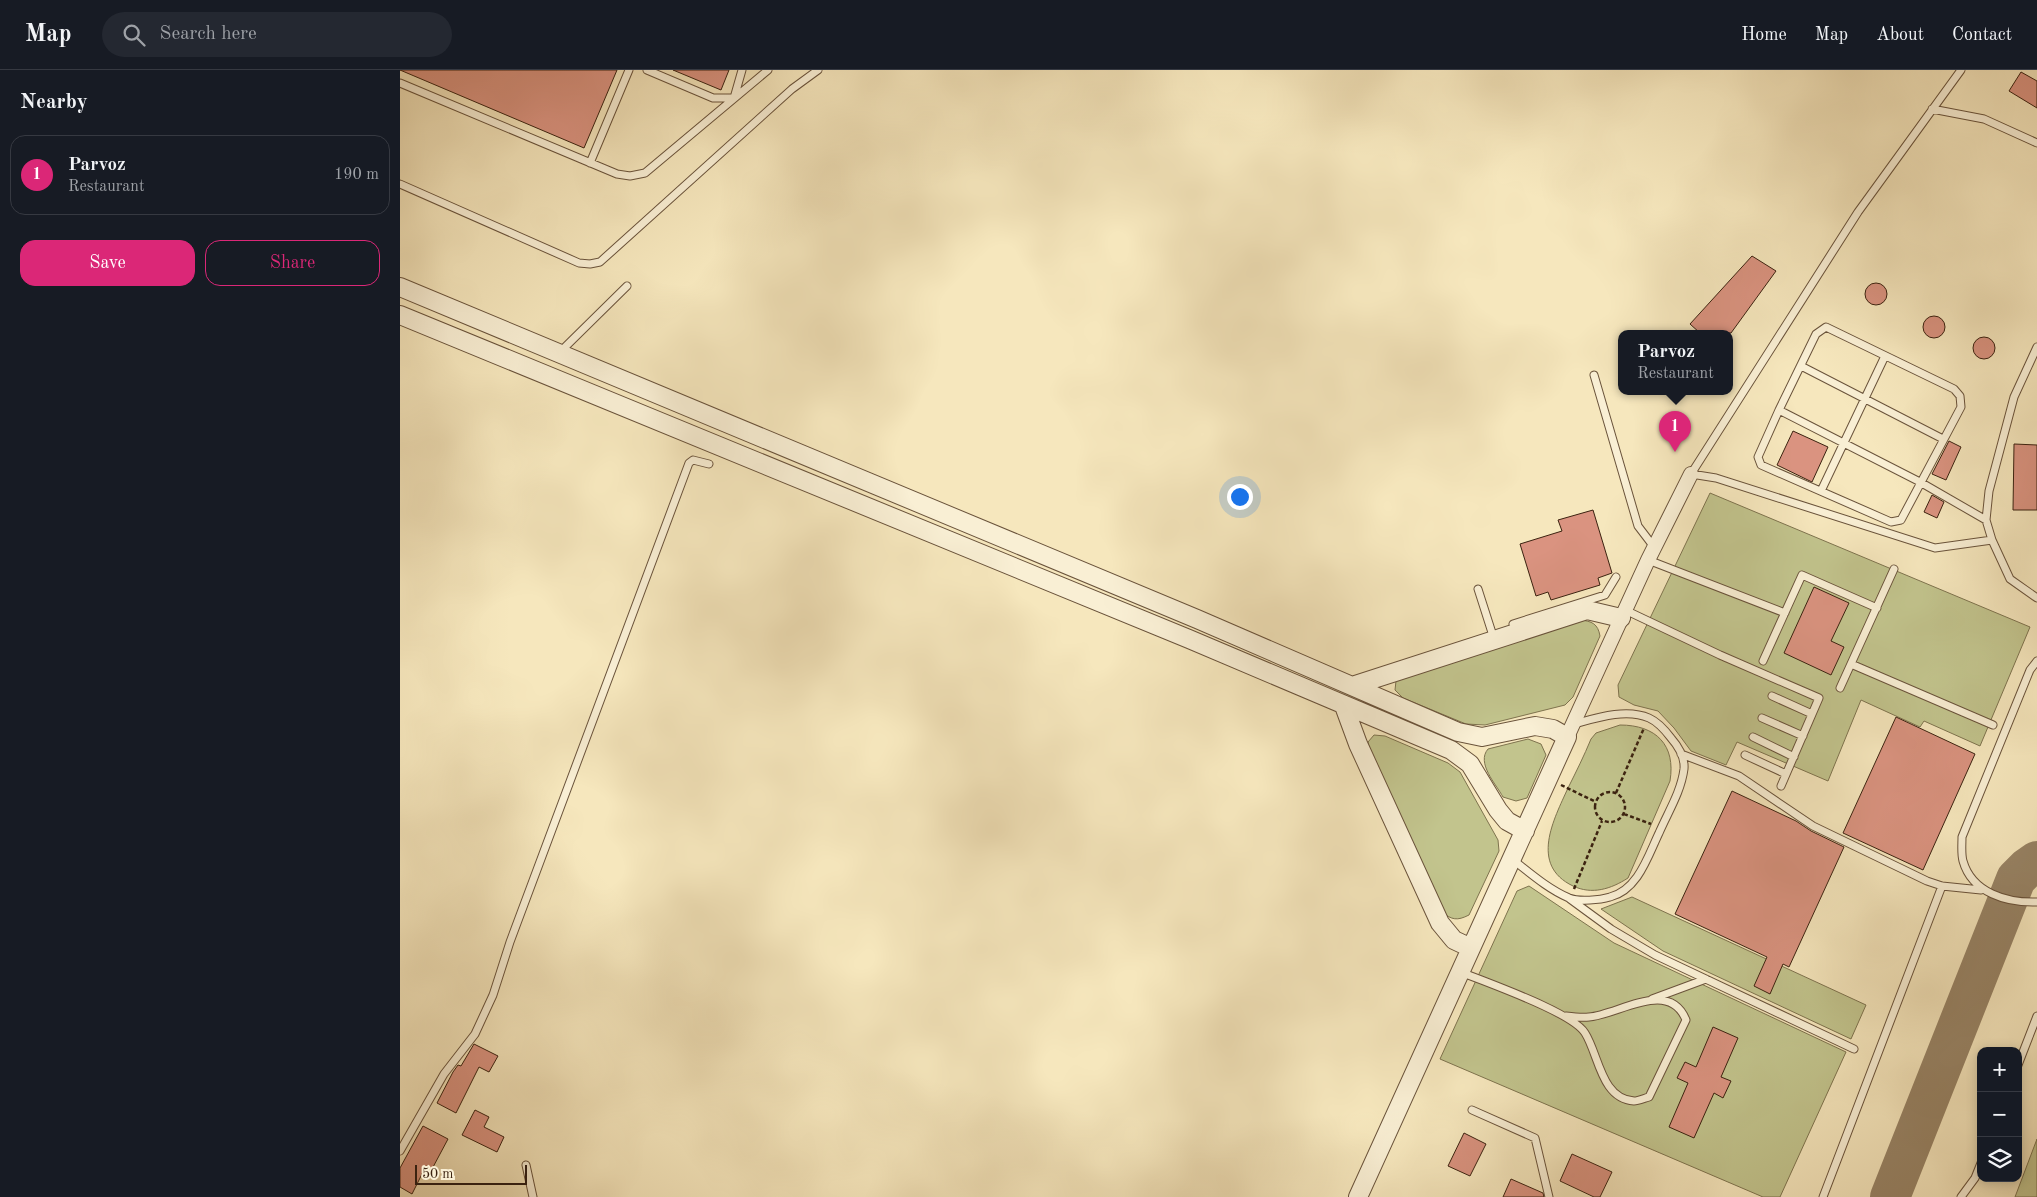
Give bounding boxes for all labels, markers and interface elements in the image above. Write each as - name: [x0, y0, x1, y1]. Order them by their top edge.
- search box: [102, 12, 452, 57]
- icon: search: [120, 21, 148, 49]
- text: Map: [25, 23, 72, 47]
- text: Search here: [160, 25, 257, 44]
- text: Home: [1741, 26, 1787, 44]
- text: Map: [1815, 26, 1848, 44]
- text: About: [1876, 26, 1924, 44]
- text: Contact: [1952, 26, 2012, 44]
- text: Nearby: [20, 92, 88, 113]
- text: Parvoz: [68, 156, 126, 175]
- text: 1: [32, 167, 42, 183]
- text: 190 m: [334, 167, 379, 183]
- text: Restaurant: [68, 179, 145, 195]
- button: Save: [20, 240, 195, 286]
- button: Share: [205, 240, 380, 286]
- popup: [1618, 330, 1733, 395]
- text: Parvoz: [1637, 343, 1695, 362]
- text: Restaurant: [1637, 366, 1714, 382]
- pin: 1: [1659, 411, 1691, 452]
- your location: [1227, 484, 1253, 510]
- map controls: [1977, 1047, 2022, 1182]
- button: +: [1977, 1047, 2022, 1092]
- button: −: [1977, 1092, 2022, 1137]
- button: layers: [1977, 1137, 2022, 1182]
- scale bar: [415, 1162, 528, 1185]
- text: 50 m: [422, 1167, 453, 1181]

